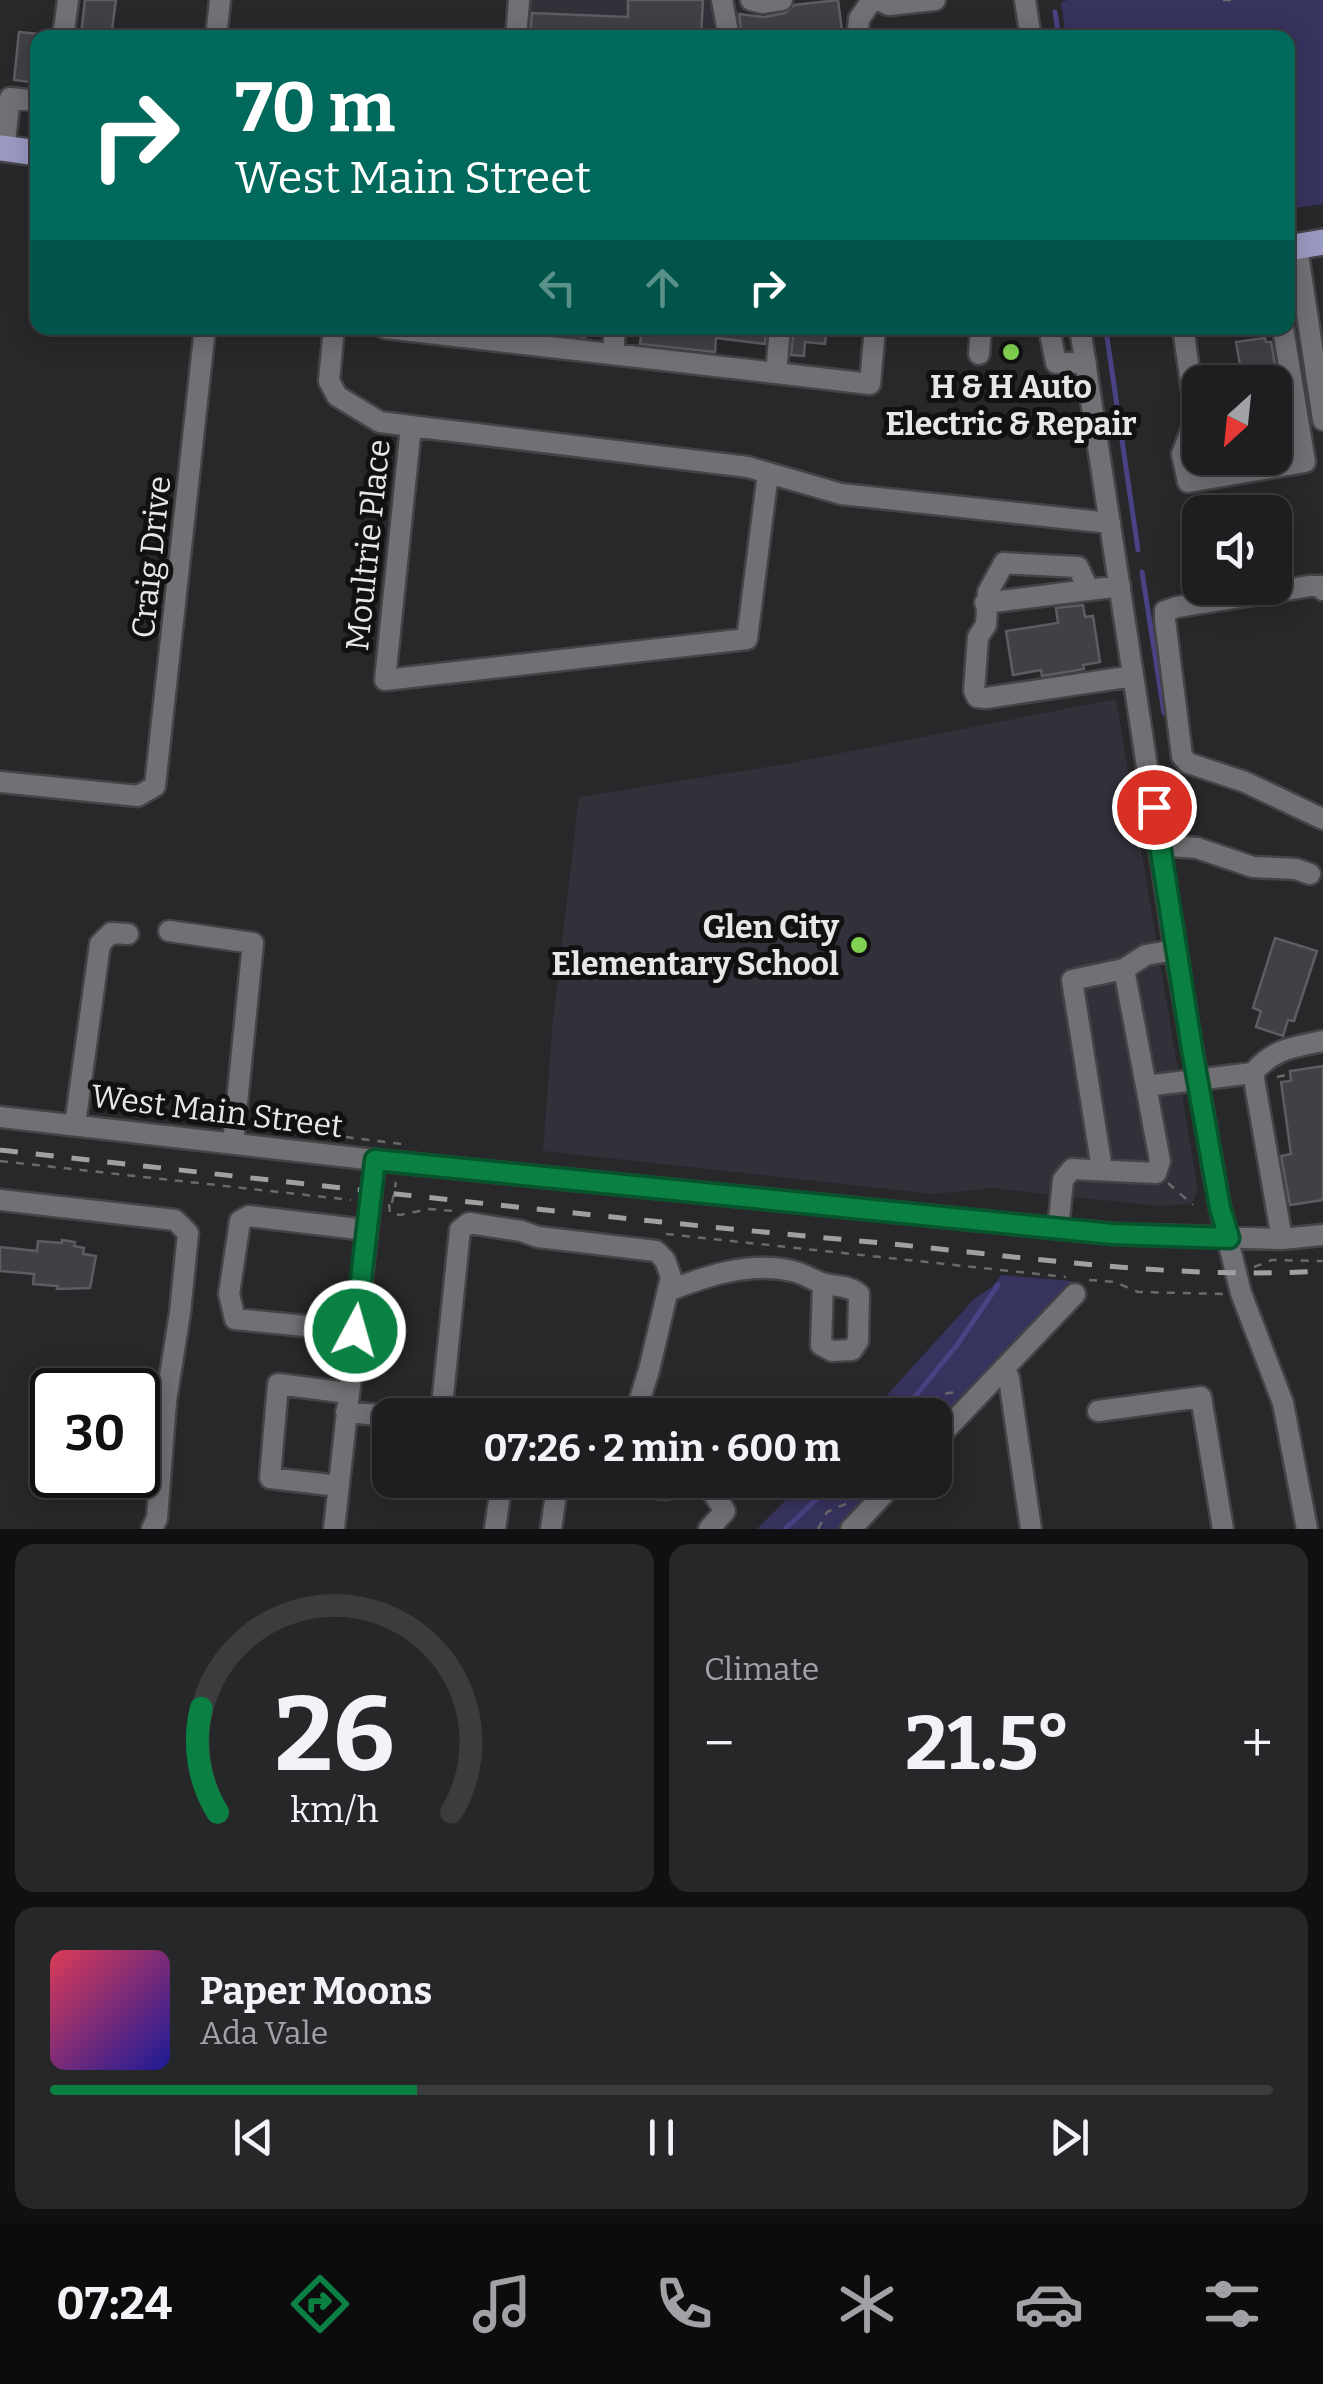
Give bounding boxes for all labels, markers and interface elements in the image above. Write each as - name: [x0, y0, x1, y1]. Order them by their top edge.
- text: 70 m: [235, 66, 395, 150]
- icon: right: [70, 70, 200, 200]
- text: West Main Street: [235, 151, 591, 205]
- icon: left: [530, 260, 585, 315]
- icon: ahead: [635, 260, 690, 315]
- icon: right: [740, 260, 795, 315]
- marker: H & H Auto Electric & Repair: [1000, 341, 1022, 363]
- north arrow: [1182, 365, 1292, 475]
- map controls: [1182, 365, 1292, 605]
- place label: H & H Auto Electric & Repair: [885, 368, 1137, 443]
- street label: Moultrie Place: [338, 437, 398, 653]
- street label: Craig Drive: [124, 474, 178, 640]
- button: sound: [1182, 495, 1292, 605]
- pin: [1112, 765, 1197, 850]
- icon: arrive: [1127, 780, 1182, 835]
- place label: Glen City Elementary School: [552, 908, 839, 983]
- marker: Glen City Elementary School: [848, 934, 870, 956]
- street label: West Main Street: [89, 1077, 345, 1145]
- position arrow: [303, 1279, 407, 1383]
- speed limit sign: 30: [30, 1368, 160, 1498]
- text: 07:26 · 2 min · 600 m: [483, 1425, 841, 1471]
- text: Climate: [704, 1650, 819, 1688]
- text: 26: [274, 1673, 395, 1798]
- text: 21.5°: [905, 1699, 1071, 1789]
- text: −: [704, 1711, 734, 1777]
- text: +: [1242, 1711, 1273, 1777]
- text: km/h: [290, 1789, 379, 1831]
- text: Paper Moons: [200, 1968, 432, 2014]
- text: Ada Vale: [200, 2014, 328, 2052]
- icon: previous: [226, 2110, 281, 2165]
- icon: pause: [634, 2110, 689, 2165]
- icon: next: [1042, 2110, 1097, 2165]
- icon: directions: [285, 2269, 355, 2339]
- icon: music: [467, 2269, 537, 2339]
- icon: phone: [649, 2269, 719, 2339]
- icon: climate: [832, 2269, 902, 2339]
- icon: car: [1014, 2269, 1084, 2339]
- icon: filters: [1197, 2269, 1267, 2339]
- text: 07:24: [56, 2277, 172, 2331]

